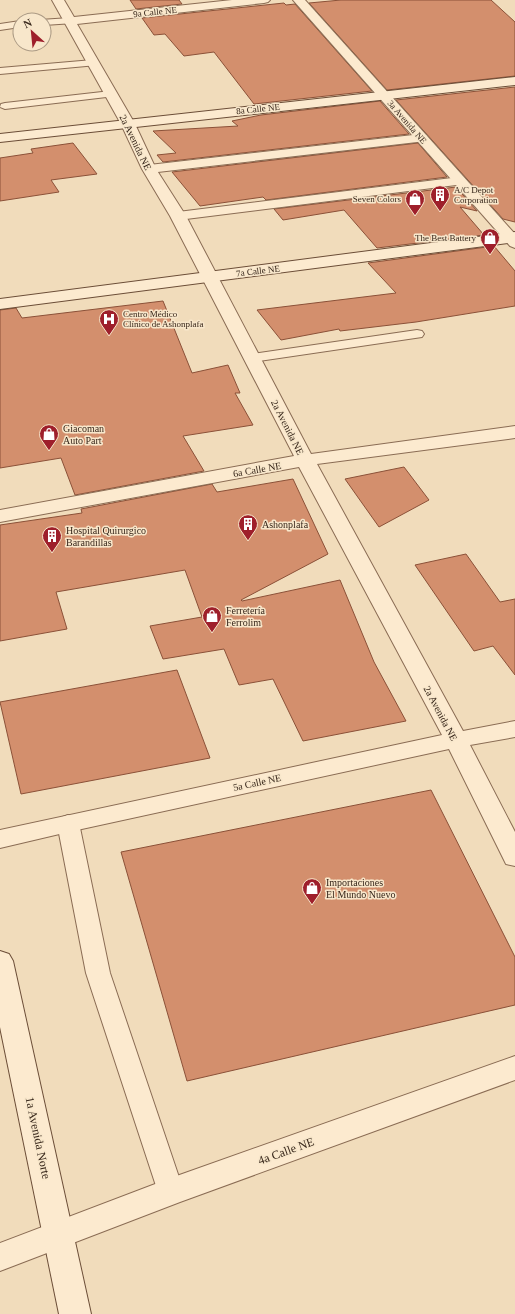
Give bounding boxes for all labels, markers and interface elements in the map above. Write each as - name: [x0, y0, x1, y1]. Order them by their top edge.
- street label: 9a Calle NE: [133, 5, 178, 19]
- north arrow: [12, 12, 52, 52]
- text: N: [21, 16, 34, 30]
- street label: 3a Avenida NE: [385, 98, 429, 146]
- street label: 8a Calle NE: [236, 102, 281, 116]
- street label: 2a Avenida NE: [117, 113, 154, 172]
- building icon: A/C Depot Corporation: [429, 184, 451, 212]
- place label: A/C Depot Corporation: [454, 185, 498, 205]
- shop icon: Seven Colors: [404, 188, 426, 216]
- place label: Seven Colors: [353, 194, 401, 204]
- shop icon: The Best Battery: [479, 227, 501, 255]
- place label: The Best Battery: [415, 233, 476, 243]
- street label: 7a Calle NE: [236, 263, 281, 279]
- hospital icon: Centro Médico Clínico de Ashonplafa: [98, 308, 120, 336]
- place label: Centro Médico Clínico de Ashonplafa: [123, 309, 204, 329]
- street label: 2a Avenida NE: [269, 398, 306, 457]
- shop icon: Giacoman Auto Part: [38, 423, 60, 451]
- place label: Giacoman Auto Part: [63, 423, 104, 446]
- street label: 6a Calle NE: [232, 460, 282, 479]
- building icon: Ashonplafa: [237, 513, 259, 541]
- place label: Ashonplafa: [262, 519, 309, 530]
- building icon: Hospital Quirurgico Barandillas: [41, 525, 63, 553]
- place label: Hospital Quirurgico Barandillas: [66, 525, 146, 548]
- shop icon: Ferretería Ferrolim: [201, 605, 223, 633]
- place label: Ferretería Ferrolim: [226, 605, 265, 628]
- street label: 2a Avenida NE: [422, 684, 460, 742]
- street label: 5a Calle NE: [232, 772, 282, 793]
- shop icon: Importaciones El Mundo Nuevo: [301, 877, 323, 905]
- place label: Importaciones El Mundo Nuevo: [326, 877, 395, 900]
- street label: 1a Avenida Norte: [22, 1096, 54, 1180]
- street label: 4a Calle NE: [256, 1134, 316, 1168]

